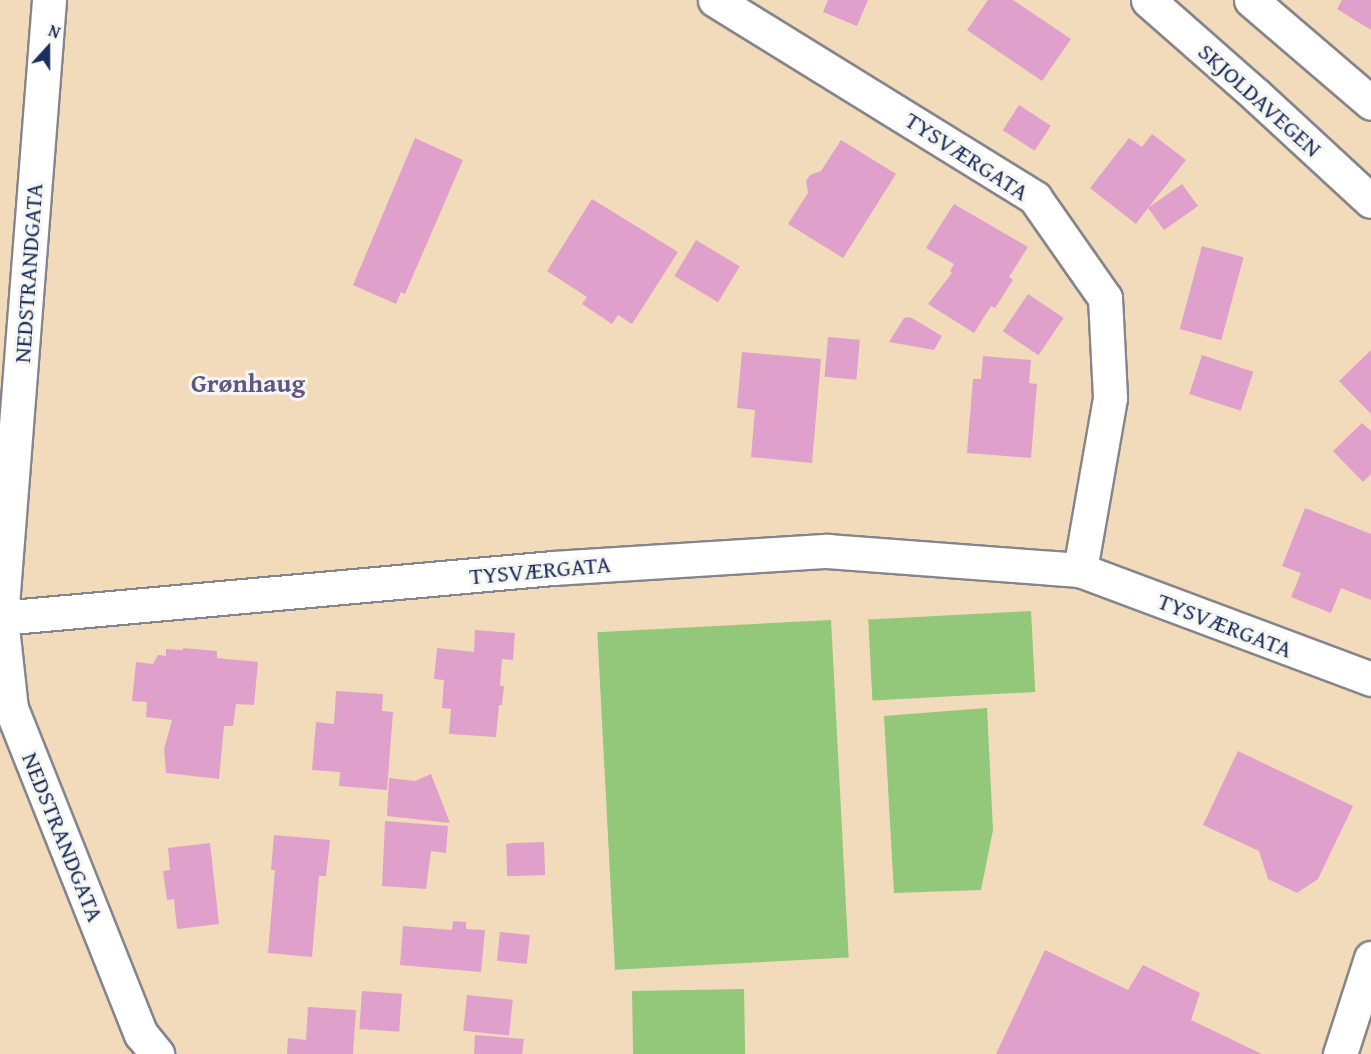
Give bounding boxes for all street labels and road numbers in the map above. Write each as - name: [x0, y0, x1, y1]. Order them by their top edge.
- street label: SKJOLDAVEGEN: [1192, 37, 1328, 163]
- street label: TYSVÆRGATA: [900, 105, 1034, 207]
- street label: NEDSTRANDGATA: [7, 182, 49, 364]
- street label: TYSVÆRGATA: [468, 549, 612, 591]
- street label: TYSVÆRGATA: [1154, 586, 1296, 664]
- street label: NEDSTRANDGATA: [16, 748, 110, 926]

